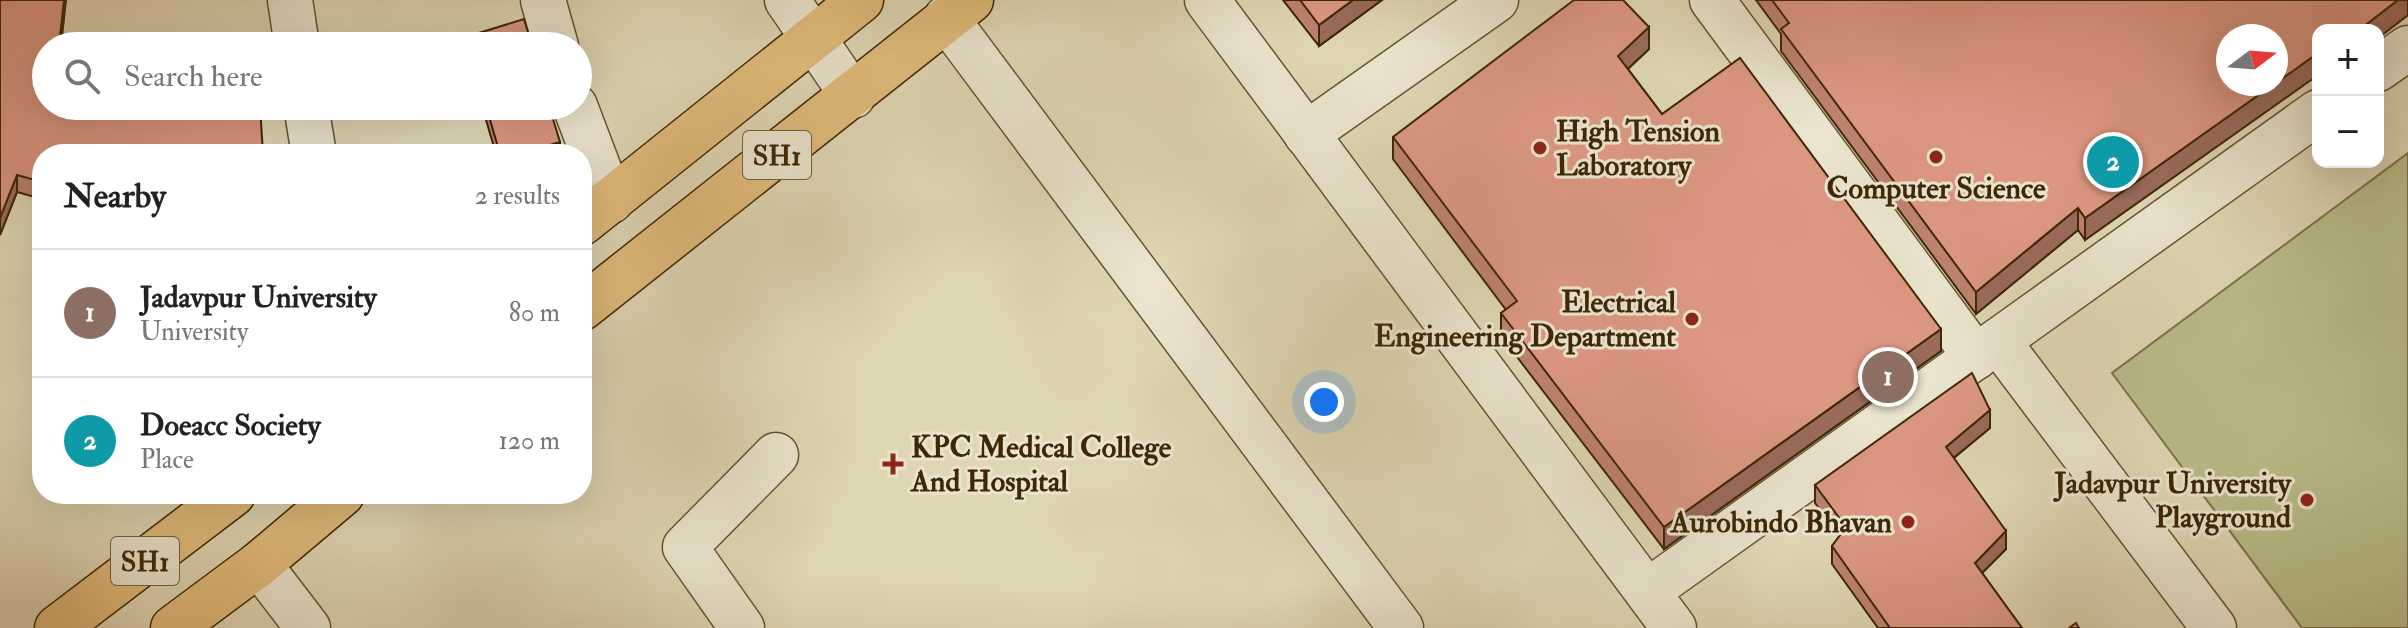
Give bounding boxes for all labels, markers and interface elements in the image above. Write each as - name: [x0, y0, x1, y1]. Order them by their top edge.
- north arrow: [2216, 24, 2288, 96]
- map controls: [2312, 24, 2384, 168]
- button: +: [2312, 24, 2384, 96]
- search box: [32, 32, 592, 120]
- icon: search: [60, 54, 104, 98]
- text: Search here: [124, 58, 263, 95]
- button: −: [2312, 96, 2384, 168]
- place label: High Tension Laboratory: [1556, 113, 1720, 184]
- road number: SH1: [743, 131, 811, 179]
- pin: 2: [2087, 132, 2139, 192]
- marker: High Tension Laboratory: [1531, 139, 1549, 157]
- marker: Computer Science: [1927, 148, 1945, 166]
- place label: Computer Science: [1826, 170, 2046, 207]
- text: Nearby: [64, 175, 166, 218]
- text: 2 results: [475, 180, 560, 212]
- text: Jadavpur University: [140, 279, 377, 316]
- place label: Electrical Engineering Department: [1374, 284, 1676, 355]
- text: 1: [85, 297, 95, 329]
- text: 80 m: [509, 297, 560, 329]
- marker: Electrical Engineering Department: [1683, 310, 1701, 328]
- text: University: [140, 316, 248, 348]
- pin: 1: [1862, 347, 1914, 407]
- your location: [1304, 382, 1344, 422]
- text: Doeacc Society: [140, 407, 321, 444]
- text: 2: [83, 425, 97, 457]
- text: 120 m: [499, 425, 560, 457]
- place label: KPC Medical College And Hospital: [909, 429, 1172, 500]
- text: Place: [140, 444, 194, 476]
- marker: KPC Medical College And Hospital: [882, 453, 904, 475]
- place label: Jadavpur University Playground: [2052, 465, 2293, 536]
- marker: Jadavpur University Playground: [2298, 491, 2316, 509]
- place label: Aurobindo Bhavan: [1669, 504, 1893, 541]
- marker: Aurobindo Bhavan: [1899, 513, 1917, 531]
- road number: SH1: [111, 537, 179, 585]

